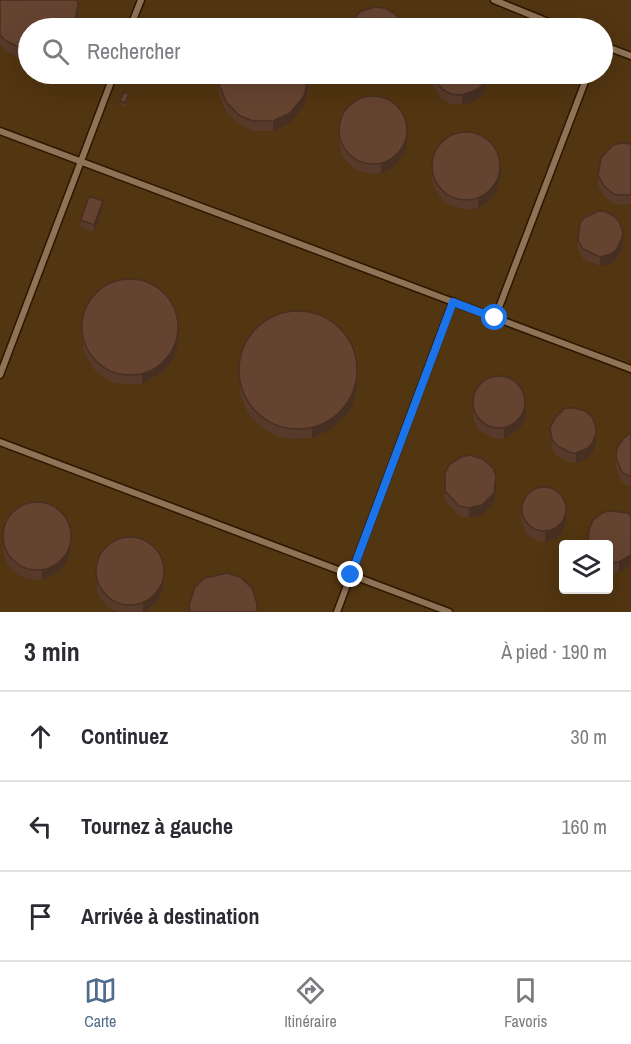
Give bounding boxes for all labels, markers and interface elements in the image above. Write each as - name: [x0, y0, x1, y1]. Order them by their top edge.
- search box: [18, 18, 613, 84]
- icon: search: [39, 35, 72, 68]
- text: Rechercher: [87, 36, 180, 66]
- route start: [481, 304, 507, 330]
- map controls: [559, 540, 613, 594]
- button: layers: [559, 540, 613, 594]
- route end: [337, 561, 363, 587]
- text: 3 min: [24, 634, 80, 669]
- text: À pied · 190 m: [501, 638, 607, 665]
- icon: ahead: [24, 720, 57, 753]
- text: Continuez: [81, 721, 168, 751]
- text: 30 m: [571, 723, 607, 750]
- icon: left: [24, 810, 57, 843]
- text: Tournez à gauche: [81, 811, 233, 841]
- text: 160 m: [561, 813, 607, 840]
- icon: arrive: [24, 900, 57, 933]
- text: Arrivée à destination: [81, 901, 259, 931]
- tab: Carte: [84, 974, 117, 1032]
- tab: Itinéraire: [284, 974, 337, 1032]
- tab: Favoris: [504, 974, 547, 1032]

